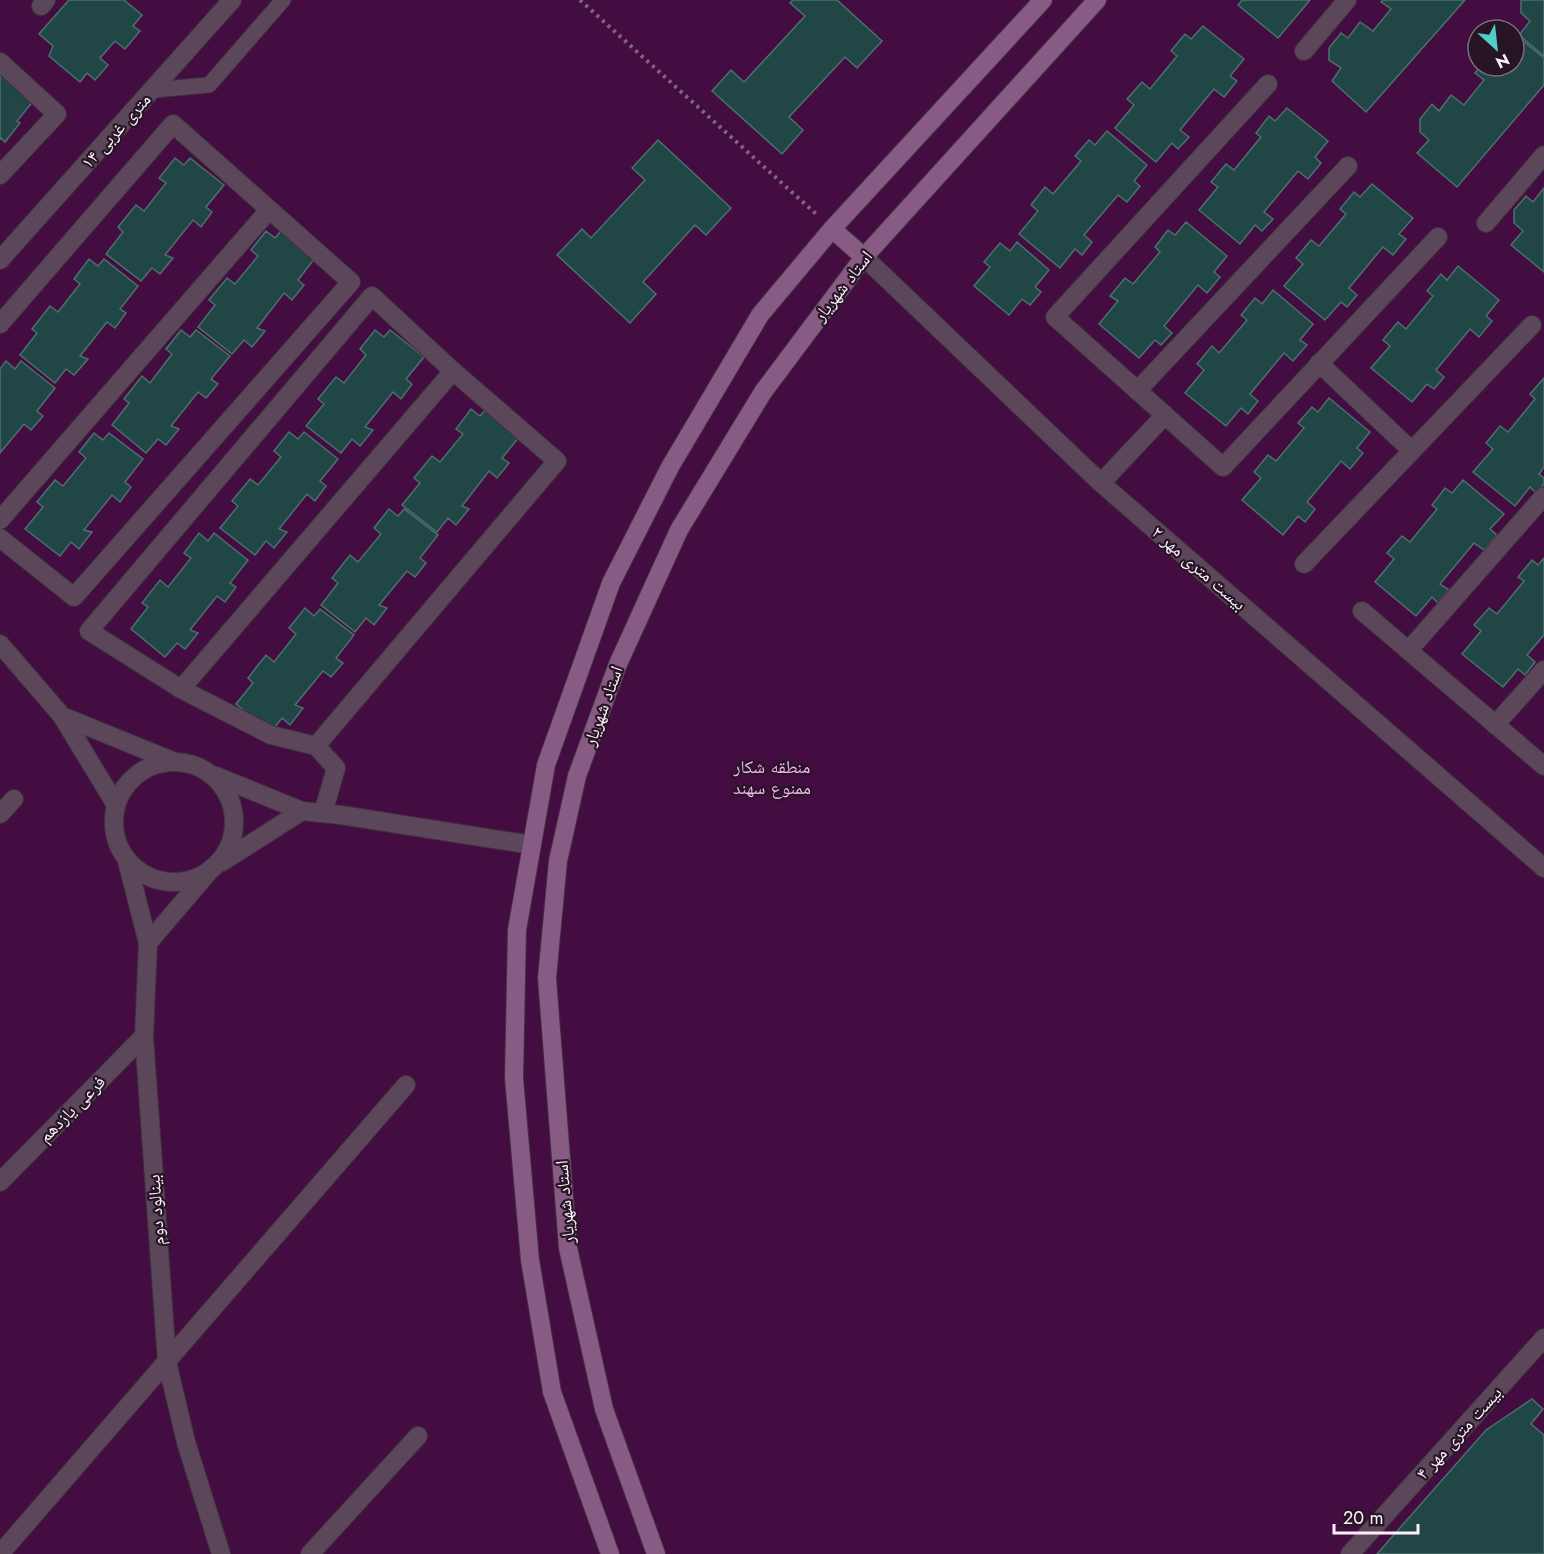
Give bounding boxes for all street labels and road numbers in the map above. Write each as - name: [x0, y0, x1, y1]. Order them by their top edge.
- street label: ۱۴ متری غربی: [75, 87, 157, 175]
- street label: استاد شهریار: [806, 245, 879, 328]
- street label: بیست متری مهر ۲: [1146, 520, 1252, 616]
- street label: استاد شهریار: [576, 662, 630, 751]
- street label: فرعی یازدهم: [33, 1070, 111, 1148]
- street label: استاد شهریار: [548, 1159, 582, 1246]
- street label: بینالود دوم: [141, 1174, 171, 1246]
- street label: بیست متری مهر ۴: [1410, 1381, 1508, 1485]

